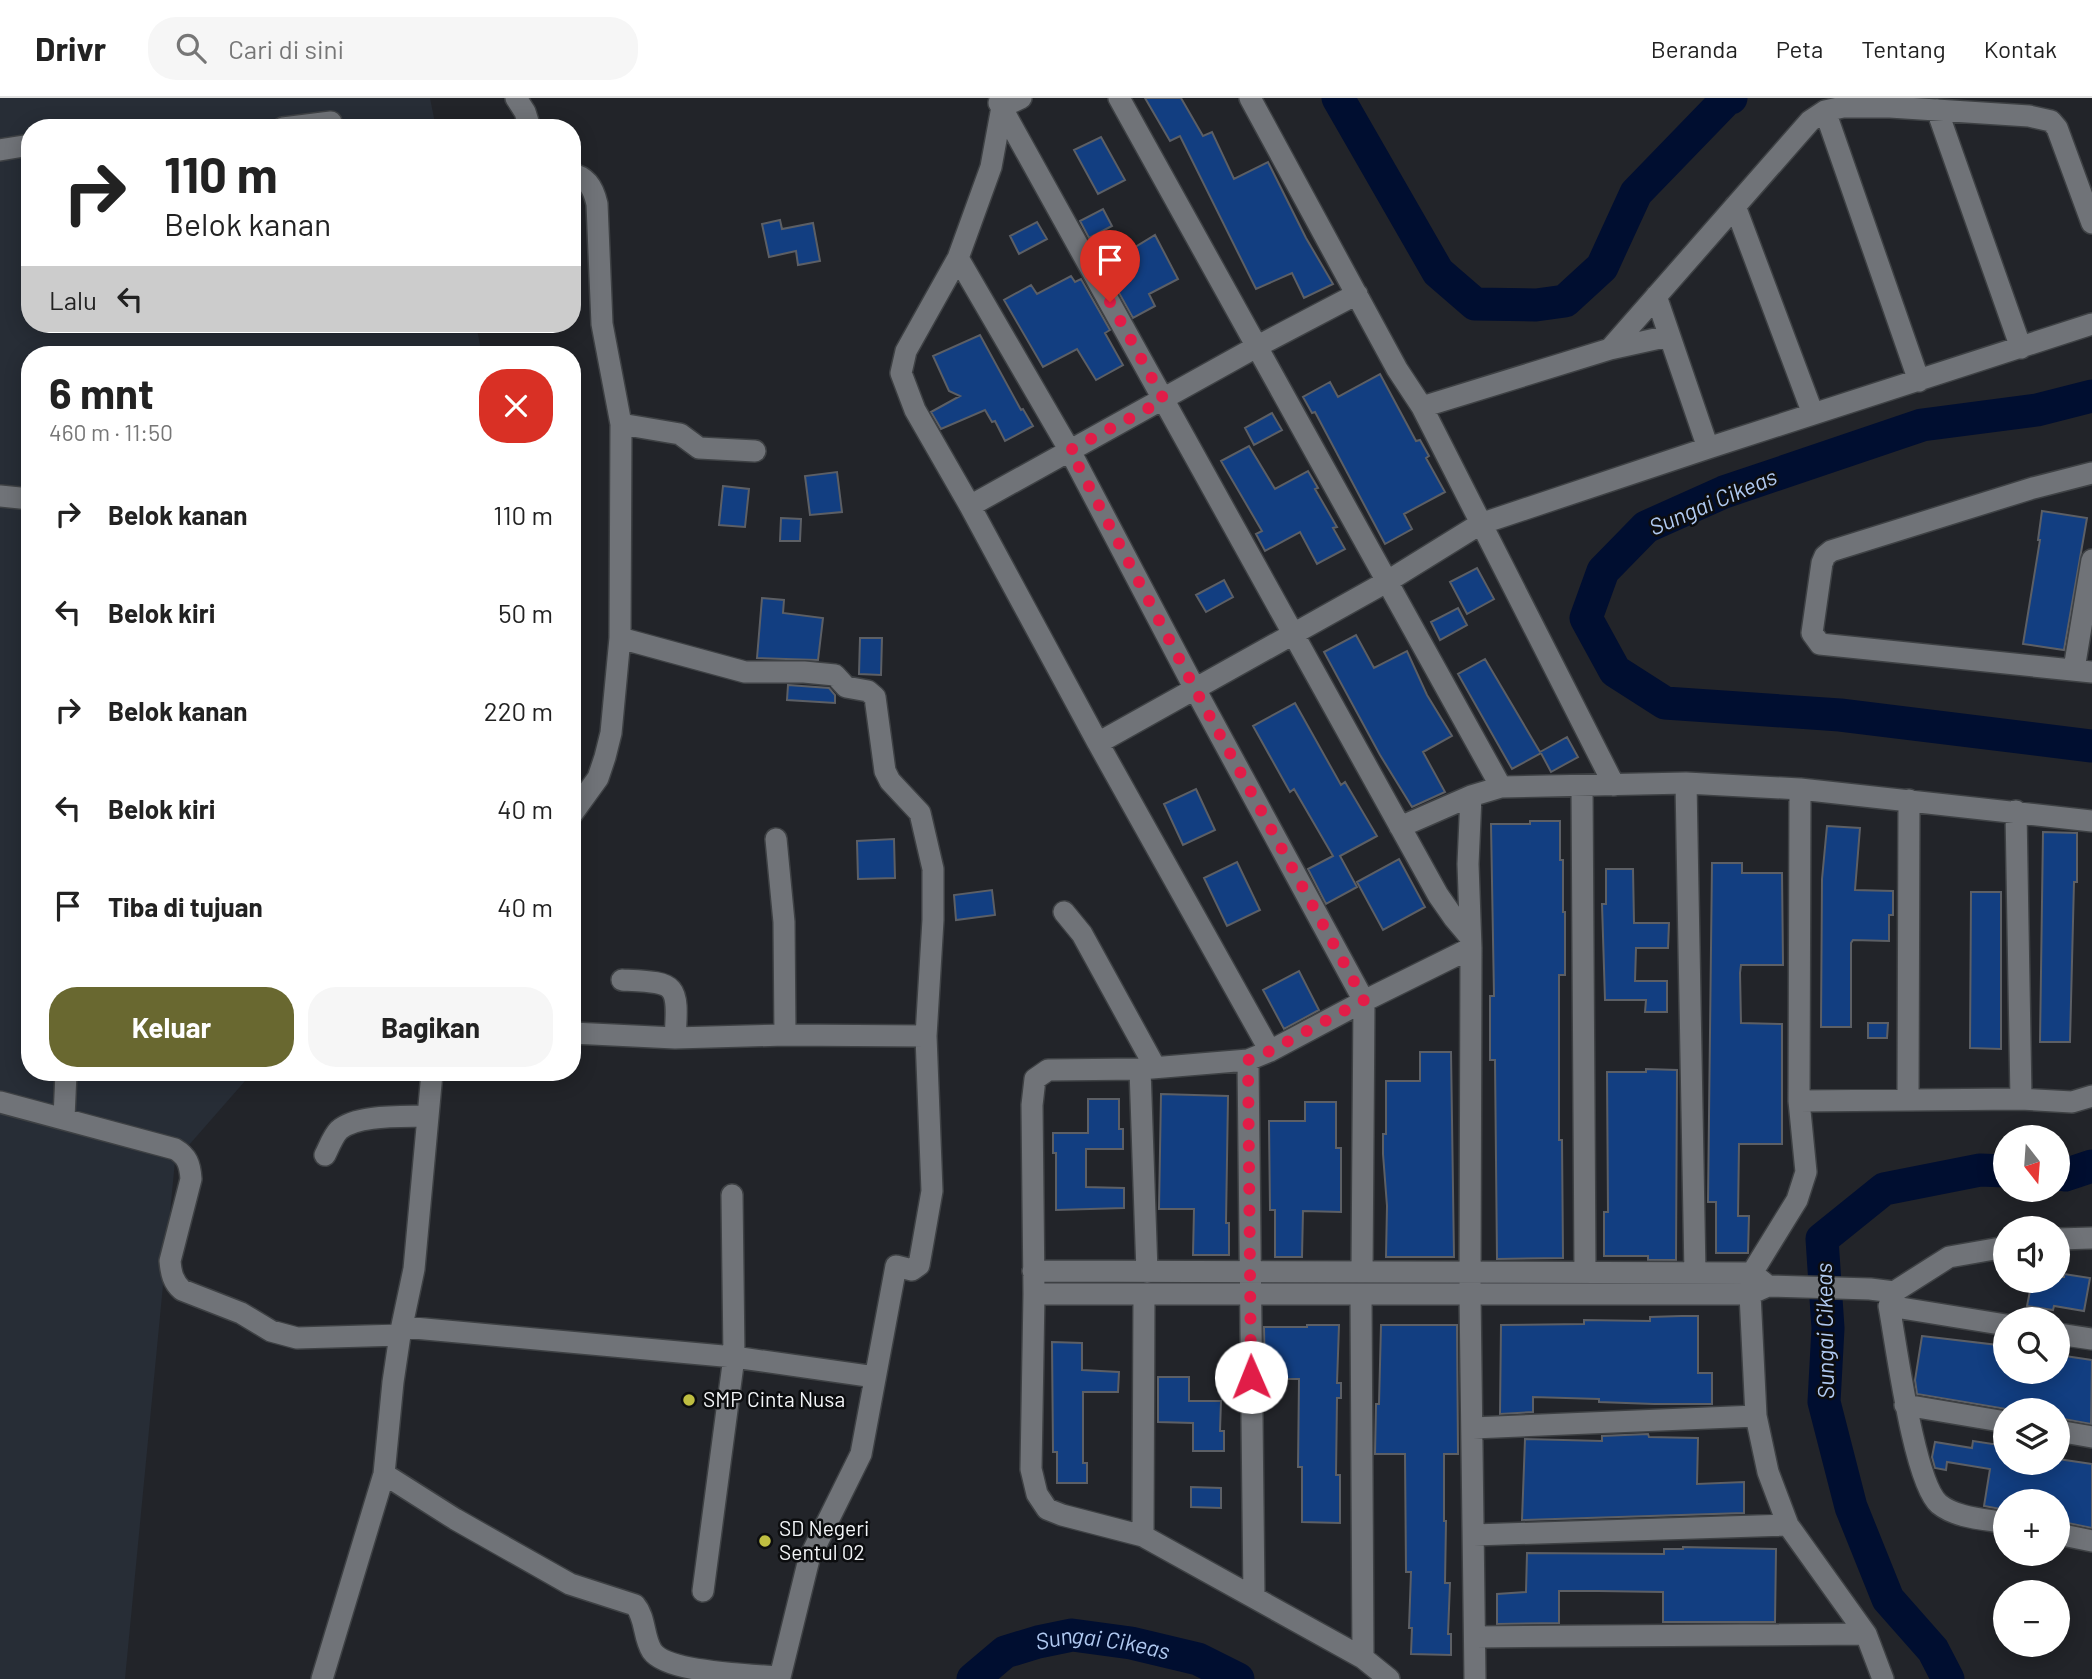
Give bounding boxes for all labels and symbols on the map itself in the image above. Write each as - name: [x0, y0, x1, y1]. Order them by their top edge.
- pin: [1080, 230, 1140, 302]
- water label: Sungai Cikeas: [1645, 462, 1781, 541]
- north arrow: [1993, 1125, 2070, 1202]
- water label: Sungai Cikeas: [1809, 1262, 1839, 1399]
- position arrow: [1214, 1340, 1288, 1414]
- place label: SMP Cinta Nusa: [703, 1386, 845, 1411]
- marker: SMP Cinta Nusa: [681, 1392, 697, 1408]
- place label: SD Negeri Sentul 02: [779, 1515, 869, 1564]
- marker: SD Negeri Sentul 02: [757, 1533, 773, 1549]
- water label: Sungai Cikeas: [1033, 1620, 1173, 1665]

